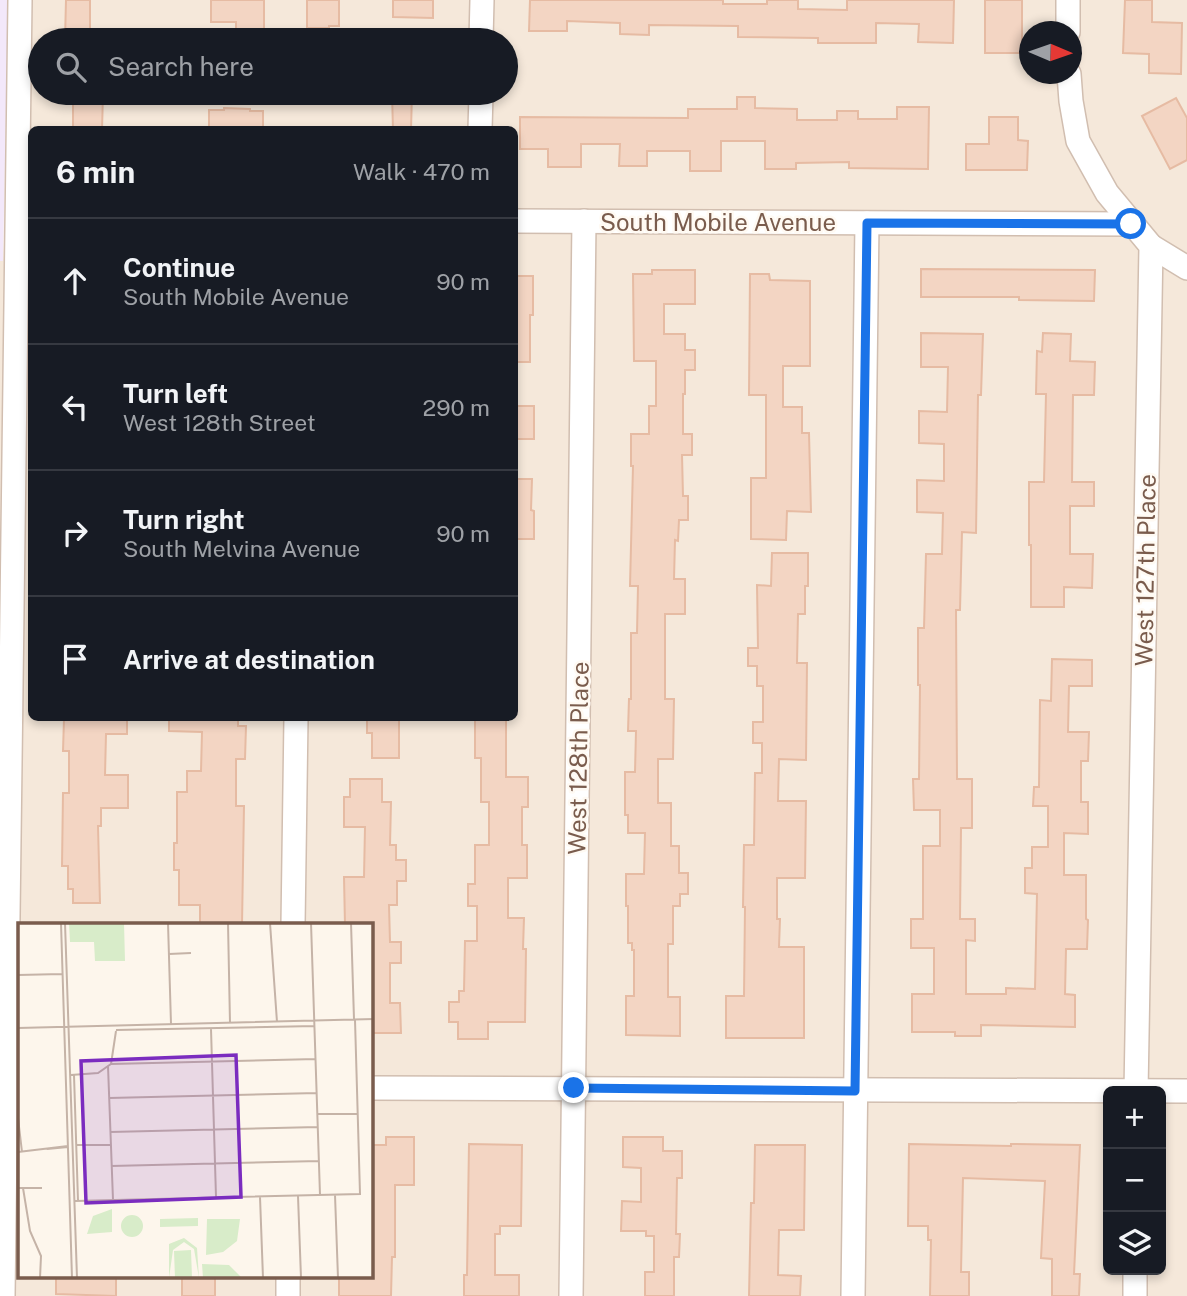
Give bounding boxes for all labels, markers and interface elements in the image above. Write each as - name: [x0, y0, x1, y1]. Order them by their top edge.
- north arrow: [1019, 21, 1082, 84]
- search box: [28, 28, 518, 105]
- icon: search: [52, 48, 90, 86]
- text: Search here: [108, 51, 254, 82]
- text: 6 min: [56, 154, 135, 190]
- text: Walk · 470 m: [353, 158, 490, 185]
- street label: South Mobile Avenue: [600, 208, 836, 236]
- route start: [1115, 208, 1146, 239]
- text: Continue: [123, 252, 235, 283]
- icon: ahead: [56, 262, 94, 300]
- text: 90 m: [436, 268, 490, 295]
- text: South Mobile Avenue: [123, 283, 349, 310]
- text: Turn left: [123, 378, 228, 409]
- icon: left: [56, 388, 94, 426]
- text: 290 m: [423, 394, 490, 421]
- text: West 128th Street: [123, 409, 316, 436]
- street label: West 127th Place: [1129, 474, 1161, 666]
- text: Turn right: [123, 504, 245, 535]
- icon: right: [56, 514, 94, 552]
- text: 90 m: [436, 520, 490, 547]
- text: South Melvina Avenue: [123, 535, 360, 562]
- icon: arrive: [56, 640, 94, 678]
- text: Arrive at destination: [123, 644, 375, 675]
- street label: West 128th Place: [562, 661, 594, 855]
- inset map: [18, 923, 373, 1278]
- route end: [558, 1072, 589, 1103]
- map controls: [1103, 1086, 1166, 1275]
- button: +: [1103, 1086, 1166, 1149]
- button: −: [1103, 1149, 1166, 1212]
- button: layers: [1103, 1212, 1166, 1275]

